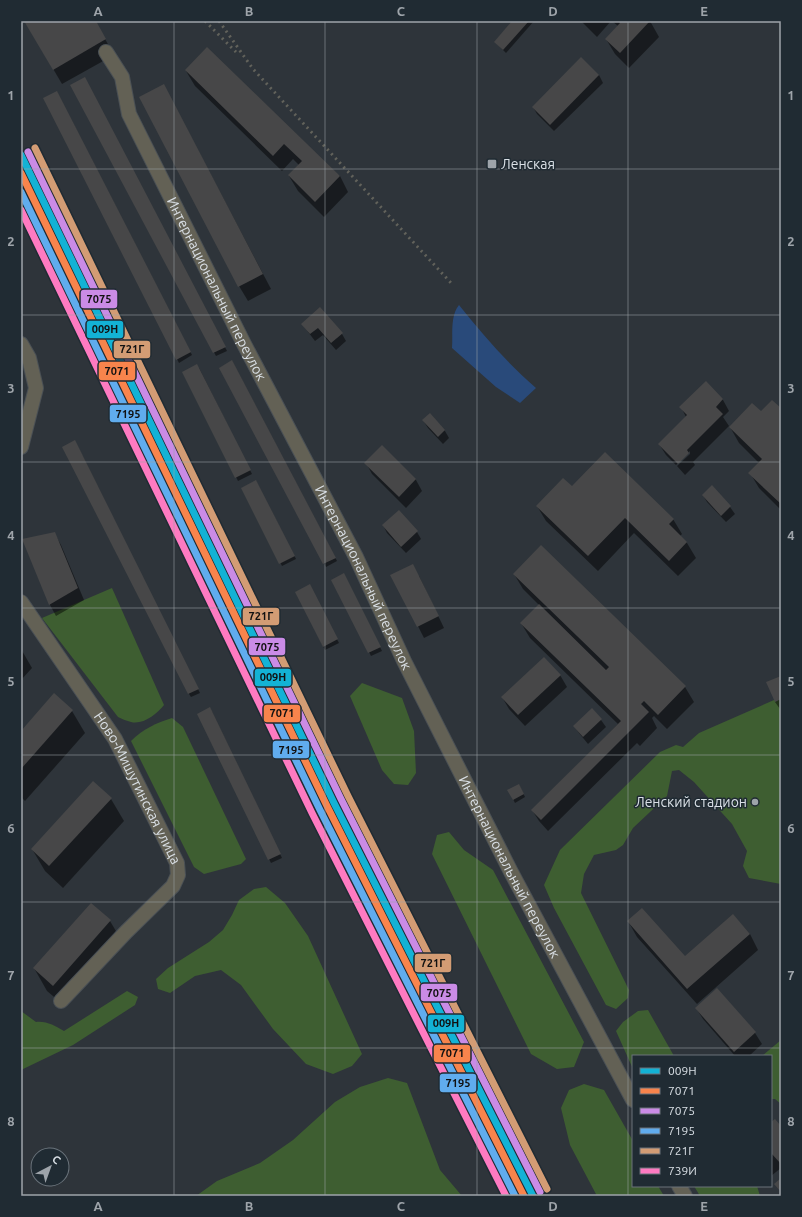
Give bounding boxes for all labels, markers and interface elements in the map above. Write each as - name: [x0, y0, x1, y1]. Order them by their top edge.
- text: A: [93, 4, 103, 18]
- text: B: [245, 4, 254, 18]
- text: C: [397, 4, 406, 18]
- text: D: [548, 4, 558, 18]
- text: E: [700, 4, 708, 18]
- text: 1: [7, 88, 15, 102]
- text: 1: [787, 88, 795, 102]
- place label: Ленская: [501, 156, 555, 172]
- marker: Ленская: [486, 158, 498, 170]
- street label: Интернациональный переулок: [164, 195, 270, 383]
- text: 2: [7, 234, 15, 248]
- text: 2: [787, 234, 795, 248]
- line badge: 7075: [80, 289, 118, 309]
- text: 7075: [87, 293, 111, 305]
- line badge: 009Н: [86, 320, 124, 339]
- text: 009Н: [92, 323, 118, 335]
- line badge: 721Г: [113, 340, 151, 359]
- text: 721Г: [120, 343, 144, 355]
- line badge: 7071: [98, 361, 136, 381]
- text: 7071: [105, 365, 129, 377]
- text: 3: [7, 381, 15, 395]
- text: 3: [787, 381, 795, 395]
- line badge: 7195: [109, 404, 147, 423]
- text: 7195: [116, 408, 140, 420]
- street label: Интернациональный переулок: [312, 483, 415, 673]
- text: 4: [7, 528, 15, 542]
- text: 4: [787, 528, 795, 542]
- line badge: 721Г: [242, 607, 280, 626]
- text: 721Г: [249, 610, 273, 622]
- line badge: 7075: [248, 637, 286, 656]
- text: 7075: [255, 641, 279, 653]
- line badge: 009Н: [254, 668, 292, 687]
- text: 009Н: [260, 671, 286, 683]
- text: 5: [7, 674, 15, 688]
- text: 5: [787, 674, 795, 688]
- line badge: 7071: [263, 704, 301, 723]
- text: 7071: [270, 707, 294, 719]
- street label: Ново-Мишутинская улица: [91, 709, 184, 867]
- line badge: 7195: [272, 740, 310, 759]
- text: 7195: [279, 744, 303, 756]
- street label: Интернациональный переулок: [456, 773, 564, 961]
- place label: Ленский стадион: [635, 794, 747, 810]
- marker: Ленский стадион: [750, 797, 760, 807]
- text: 6: [7, 821, 15, 835]
- text: 6: [787, 821, 795, 835]
- line badge: 721Г: [414, 953, 452, 973]
- text: 721Г: [421, 957, 445, 969]
- text: 7: [7, 968, 15, 982]
- text: 7: [787, 968, 795, 982]
- line badge: 7075: [420, 983, 458, 1002]
- text: 7075: [427, 987, 451, 999]
- line badge: 009Н: [427, 1014, 465, 1033]
- text: 009Н: [433, 1017, 459, 1029]
- line badge: 7071: [433, 1044, 471, 1063]
- text: 7071: [440, 1047, 464, 1059]
- legend: [632, 1055, 772, 1187]
- text: 009Н: [668, 1064, 697, 1077]
- line badge: 7195: [439, 1073, 477, 1093]
- text: 7195: [446, 1077, 470, 1089]
- text: 7071: [668, 1084, 695, 1097]
- text: 7075: [668, 1104, 695, 1117]
- text: 8: [7, 1114, 15, 1128]
- text: 8: [787, 1114, 795, 1128]
- text: 7195: [668, 1124, 695, 1137]
- text: 721Г: [668, 1144, 694, 1157]
- north arrow: [30, 1147, 70, 1187]
- text: С: [50, 1153, 63, 1166]
- text: 739И: [668, 1164, 697, 1177]
- text: A: [93, 1199, 103, 1213]
- text: B: [245, 1199, 254, 1213]
- text: C: [397, 1199, 406, 1213]
- text: D: [548, 1199, 558, 1213]
- text: E: [700, 1199, 708, 1213]

